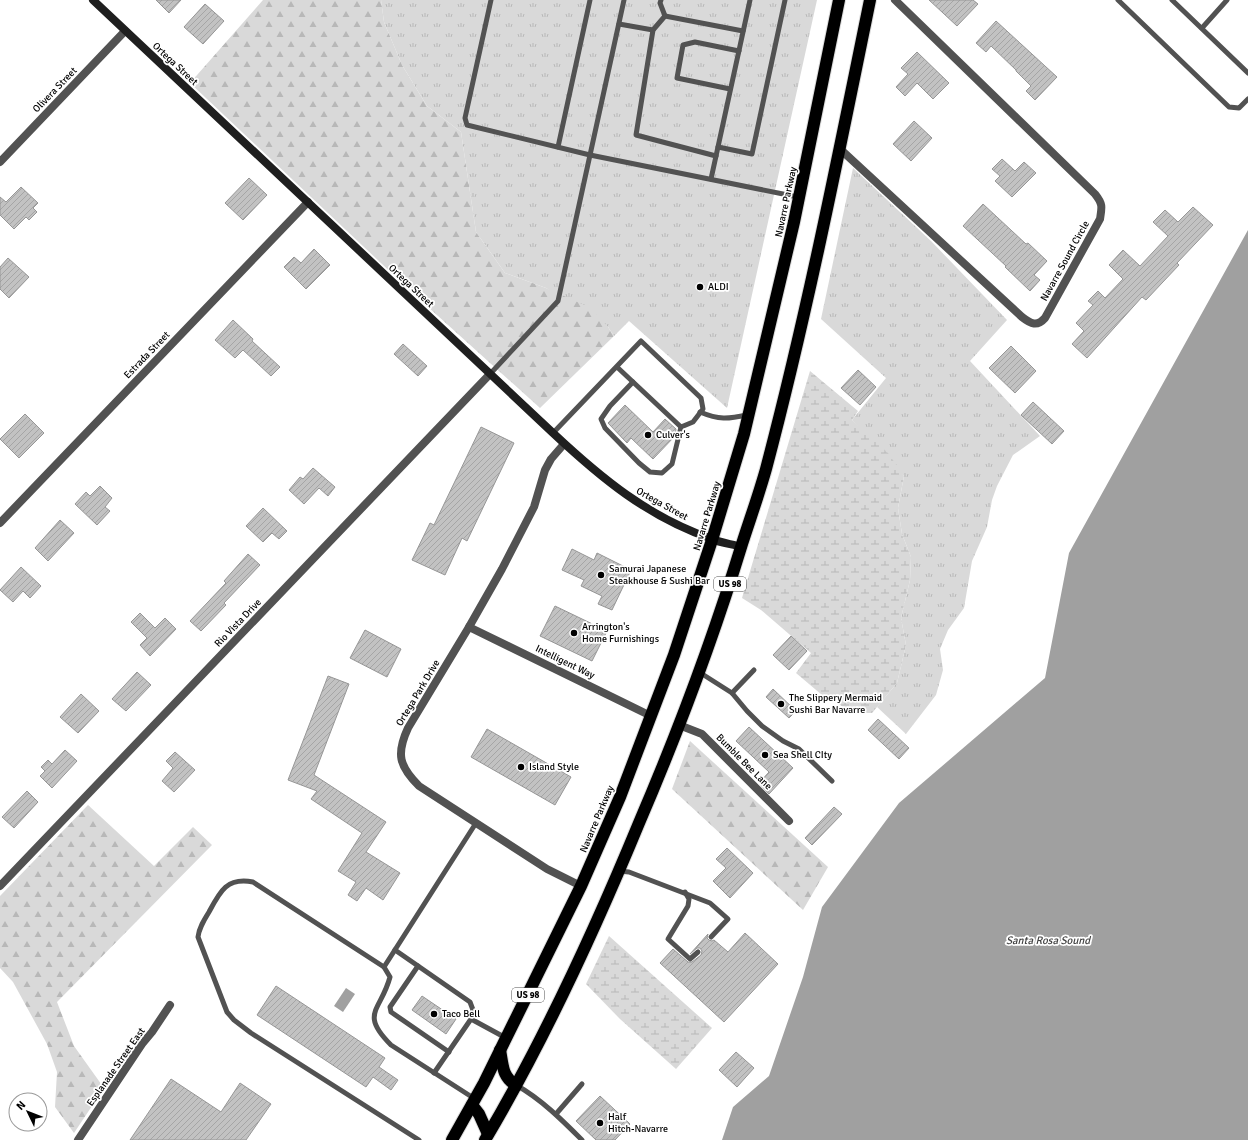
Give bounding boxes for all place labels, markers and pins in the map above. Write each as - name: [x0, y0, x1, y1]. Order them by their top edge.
- place label: ALDI: [708, 281, 729, 293]
- marker: ALDI: [695, 282, 705, 292]
- place label: Culver's: [656, 429, 690, 441]
- marker: Culver's: [643, 430, 653, 440]
- place label: Samurai Japanese Steakhouse & Sushi Bar: [609, 563, 710, 587]
- marker: Samurai Japanese Steakhouse & Sushi Bar: [596, 570, 606, 580]
- place label: Arrington's Home Furnishings: [582, 621, 660, 645]
- marker: Arrington's Home Furnishings: [569, 628, 579, 638]
- place label: The Slippery Mermaid Sushi Bar Navarre: [789, 692, 882, 716]
- marker: The Slippery Mermaid Sushi Bar Navarre: [776, 699, 786, 709]
- place label: Sea Shell CIty: [773, 749, 832, 761]
- marker: Sea Shell CIty: [760, 750, 770, 760]
- place label: Island Style: [529, 761, 579, 773]
- marker: Island Style: [516, 762, 526, 772]
- place label: Taco Bell: [442, 1008, 480, 1020]
- marker: Taco Bell: [429, 1009, 439, 1019]
- place label: Half Hitch-Navarre: [608, 1111, 668, 1135]
- marker: Half Hitch-Navarre: [595, 1118, 605, 1128]

